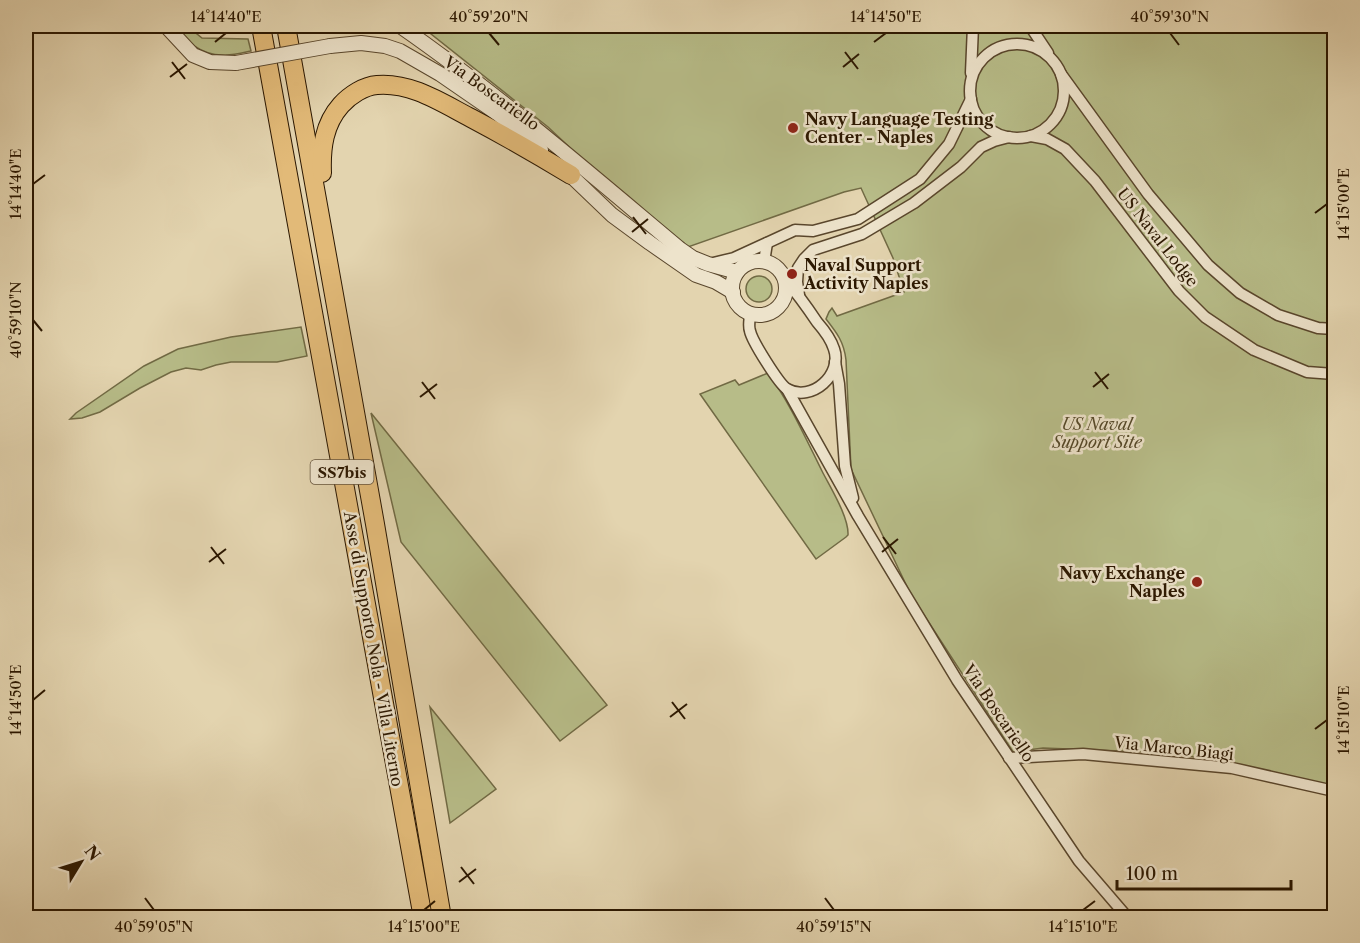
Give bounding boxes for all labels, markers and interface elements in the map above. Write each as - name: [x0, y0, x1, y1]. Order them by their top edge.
- text: 14°14'40"E: [190, 7, 262, 26]
- text: 40°59'20"N: [449, 7, 529, 26]
- text: 14°14'50"E: [850, 7, 922, 26]
- text: 40°59'30"N: [1130, 7, 1210, 26]
- street label: Via Boscariello: [439, 51, 544, 135]
- place label: Navy Language Testing Center - Naples: [805, 109, 994, 147]
- marker: Navy Language Testing Center - Naples: [786, 121, 800, 135]
- text: 14°14'40"E: [6, 148, 25, 220]
- text: 14°15'00"E: [1334, 168, 1353, 240]
- street label: US Naval Lodge: [1113, 184, 1203, 290]
- place label: Naval Support Activity Naples: [803, 255, 928, 293]
- marker: Naval Support Activity Naples: [785, 267, 799, 281]
- text: 40°59'10"N: [6, 281, 25, 359]
- park label: US Naval Support Site: [1051, 414, 1143, 452]
- road number: SS7bis: [310, 460, 374, 484]
- street label: Asse di Supporto Nola - Villa Literno: [340, 509, 408, 788]
- place label: Navy Exchange Naples: [1059, 563, 1185, 601]
- marker: Navy Exchange Naples: [1190, 575, 1204, 589]
- street label: Via Boscariello: [958, 659, 1039, 766]
- text: 14°14'50"E: [6, 664, 25, 736]
- text: 14°15'10"E: [1334, 685, 1353, 755]
- street label: Via Marco Biagi: [1112, 732, 1235, 764]
- north arrow: [51, 832, 111, 892]
- text: N: [81, 841, 105, 864]
- scale bar: [1117, 853, 1291, 891]
- text: 100 m: [1126, 863, 1178, 885]
- text: 40°59'05"N: [115, 917, 193, 936]
- text: 14°15'00"E: [388, 917, 460, 936]
- text: 40°59'15"N: [796, 917, 872, 936]
- text: 14°15'10"E: [1048, 917, 1118, 936]

